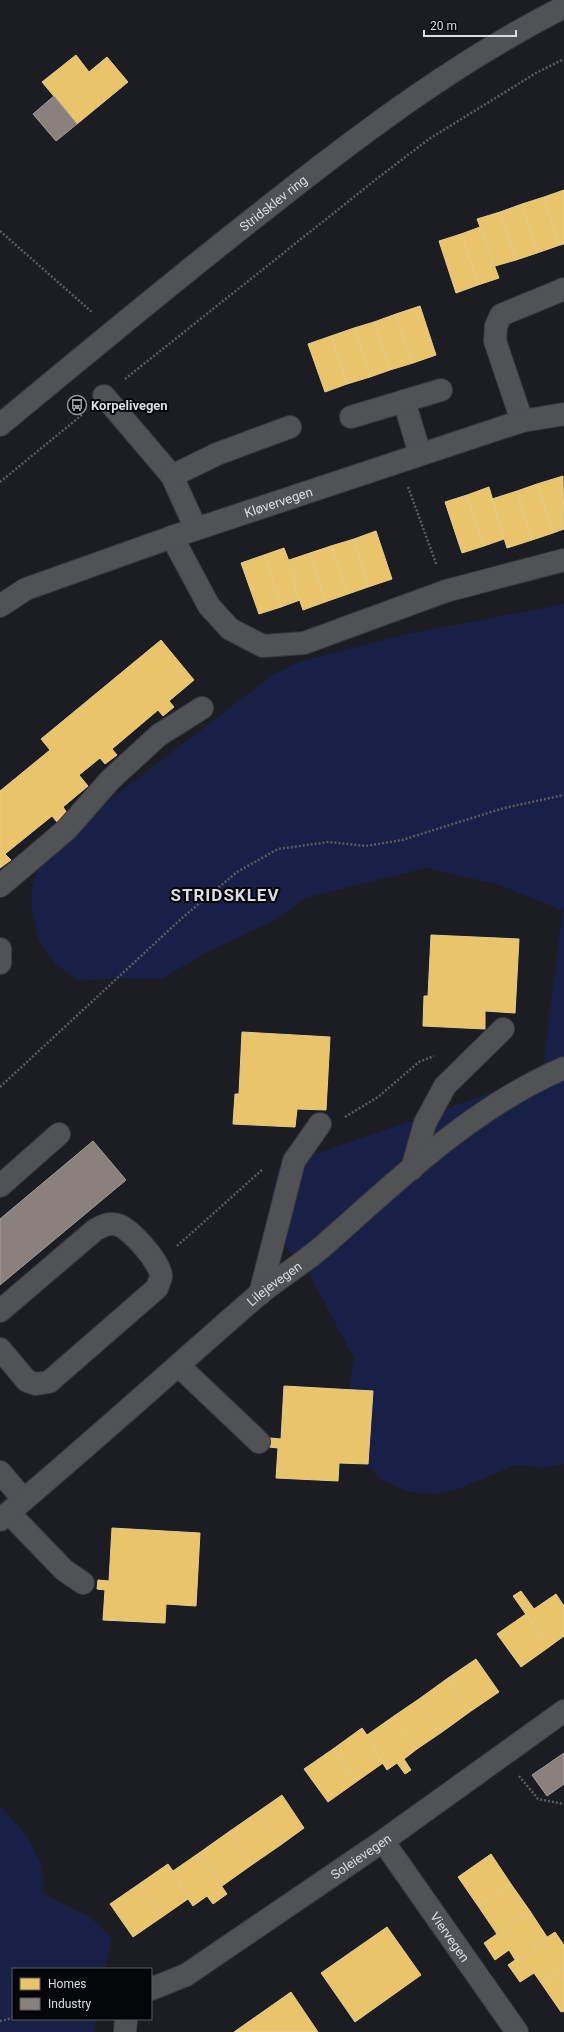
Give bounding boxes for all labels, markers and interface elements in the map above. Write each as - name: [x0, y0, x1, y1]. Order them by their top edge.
- scale bar: [424, 12, 516, 38]
- text: 20 m: [430, 19, 457, 33]
- street label: Stridsklev ring: [237, 172, 310, 235]
- bus stop icon: Korpelivegen: [66, 394, 88, 416]
- place label: Korpelivegen: [91, 398, 168, 413]
- street label: Kløvervegen: [242, 484, 314, 521]
- district label: STRIDSKLEV: [170, 885, 280, 905]
- street label: Lilejevegen: [244, 1258, 305, 1309]
- street label: Soleievegen: [328, 1831, 394, 1882]
- street label: Viervegen: [427, 1909, 472, 1965]
- legend: [12, 1968, 152, 2020]
- text: Homes: [48, 1977, 86, 1991]
- text: Industry: [48, 1997, 92, 2011]

